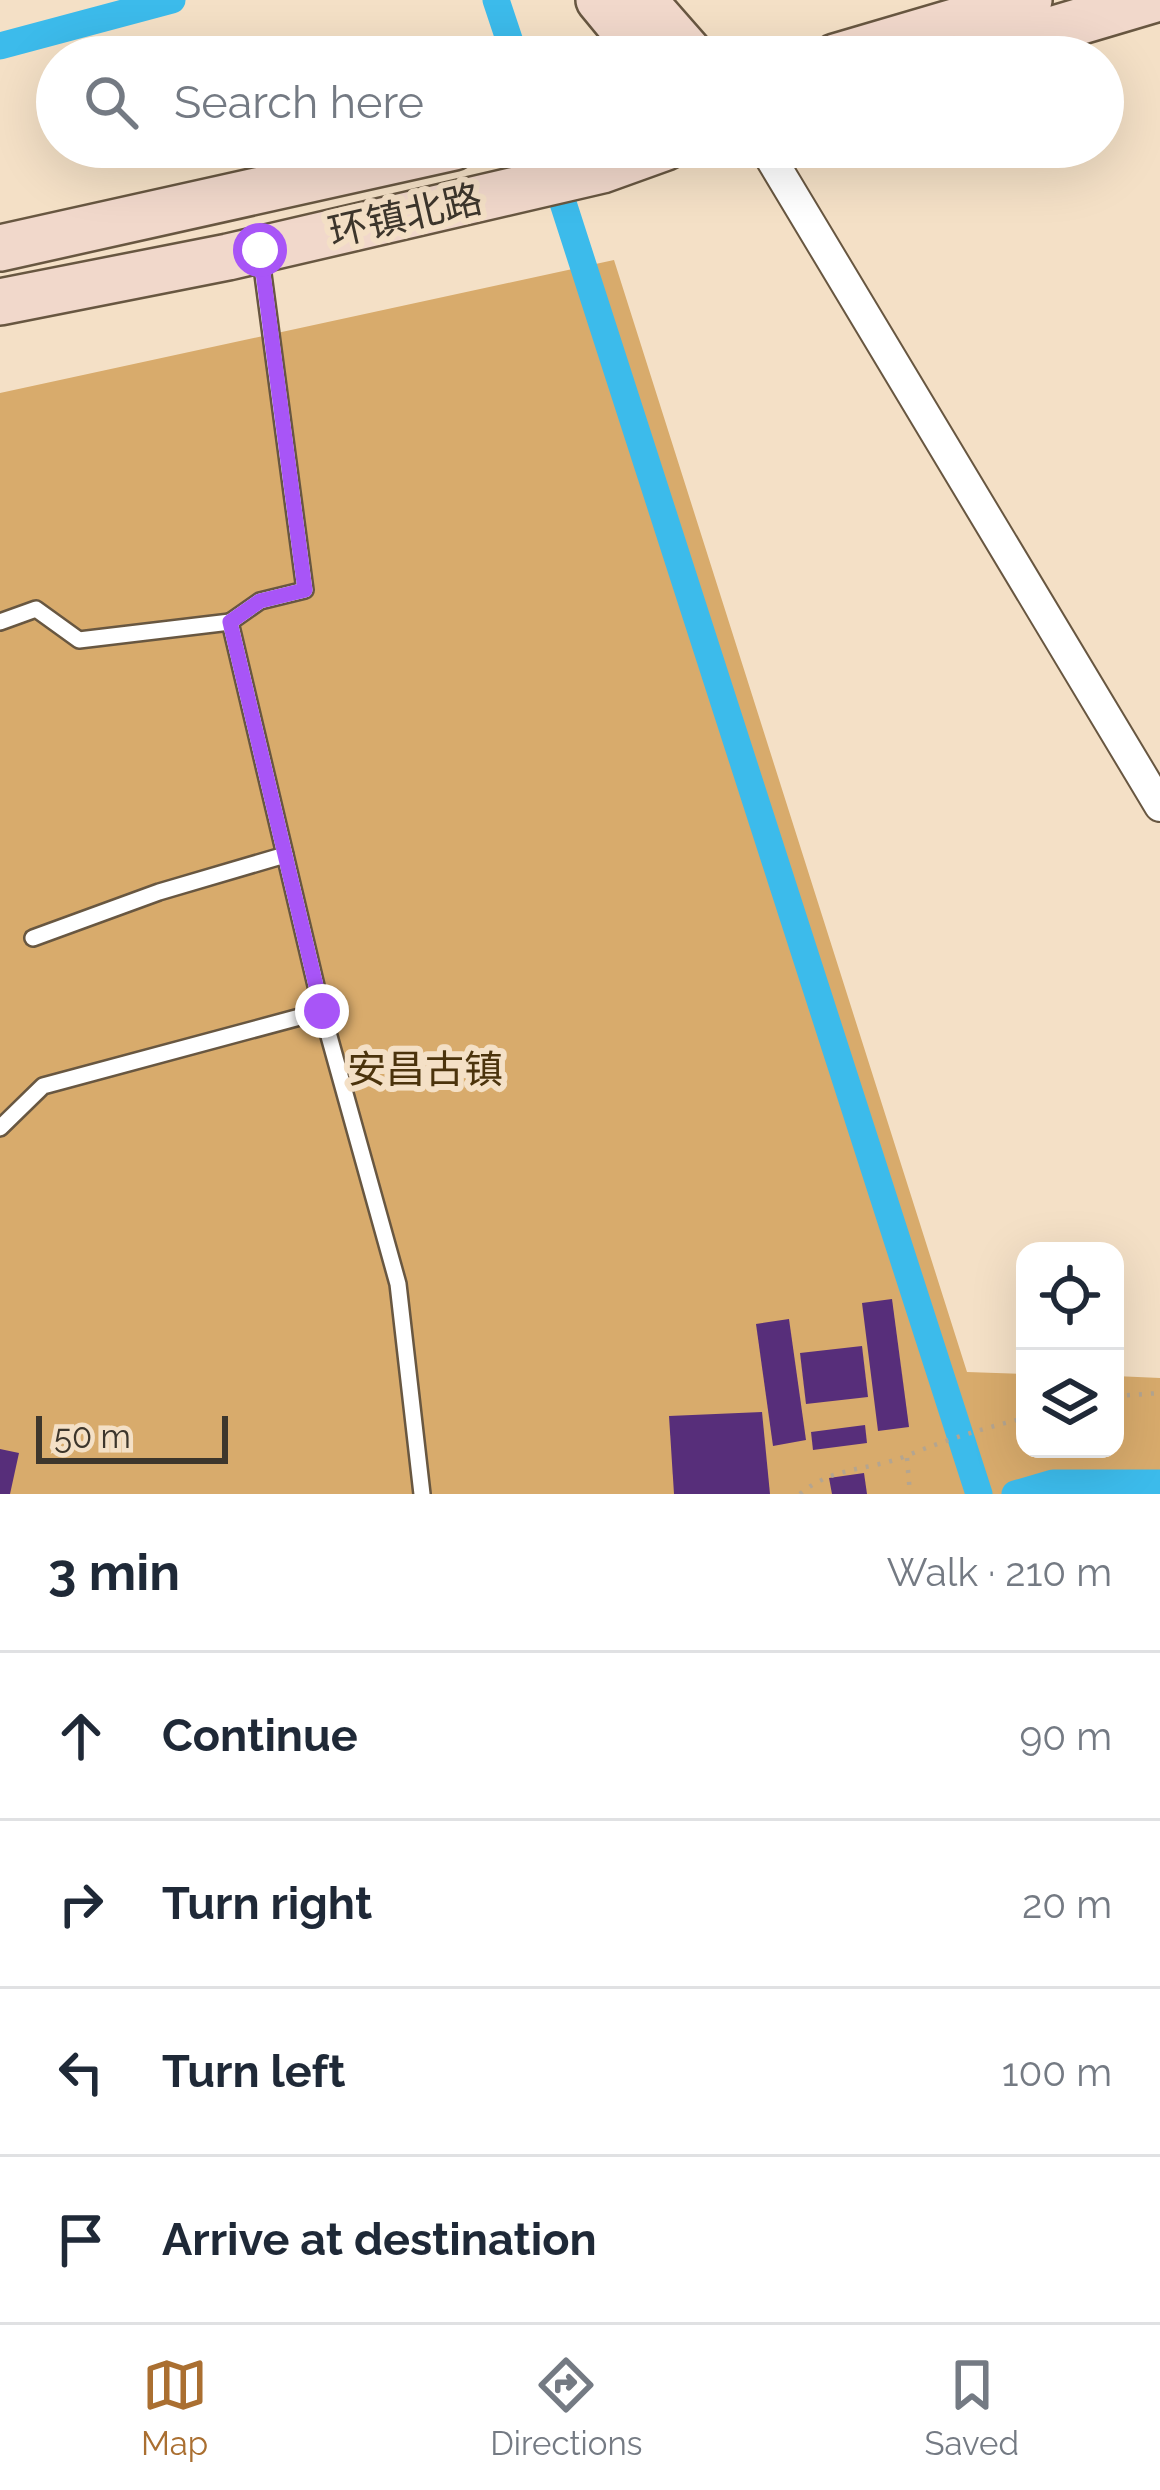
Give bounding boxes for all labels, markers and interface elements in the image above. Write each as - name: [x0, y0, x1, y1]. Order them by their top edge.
- search box: [36, 36, 1124, 168]
- icon: search: [78, 69, 144, 135]
- text: Search here: [174, 76, 424, 129]
- street label: 环镇北路: [324, 175, 486, 255]
- route start: [233, 223, 287, 277]
- route end: [295, 984, 349, 1038]
- park label: 安昌古镇: [347, 1046, 503, 1092]
- map controls: [1016, 1242, 1124, 1458]
- button: locate: [1016, 1242, 1124, 1350]
- button: layers: [1016, 1350, 1124, 1458]
- scale bar: [36, 1410, 228, 1463]
- text: 50 m: [54, 1417, 131, 1456]
- text: 3 min: [48, 1542, 180, 1602]
- text: Walk · 210 m: [887, 1549, 1112, 1595]
- icon: ahead: [48, 1703, 114, 1769]
- text: Continue: [162, 1709, 358, 1762]
- text: 90 m: [1019, 1713, 1112, 1759]
- icon: right: [48, 1871, 114, 1937]
- text: Turn right: [162, 1877, 372, 1930]
- text: 20 m: [1022, 1881, 1112, 1927]
- icon: left: [48, 2039, 114, 2105]
- text: Turn left: [162, 2045, 345, 2098]
- text: 100 m: [1002, 2049, 1112, 2095]
- icon: arrive: [48, 2207, 114, 2273]
- text: Arrive at destination: [162, 2213, 597, 2266]
- tab: Map: [141, 2352, 208, 2463]
- tab: Directions: [490, 2352, 643, 2463]
- tab: Saved: [925, 2352, 1019, 2463]

